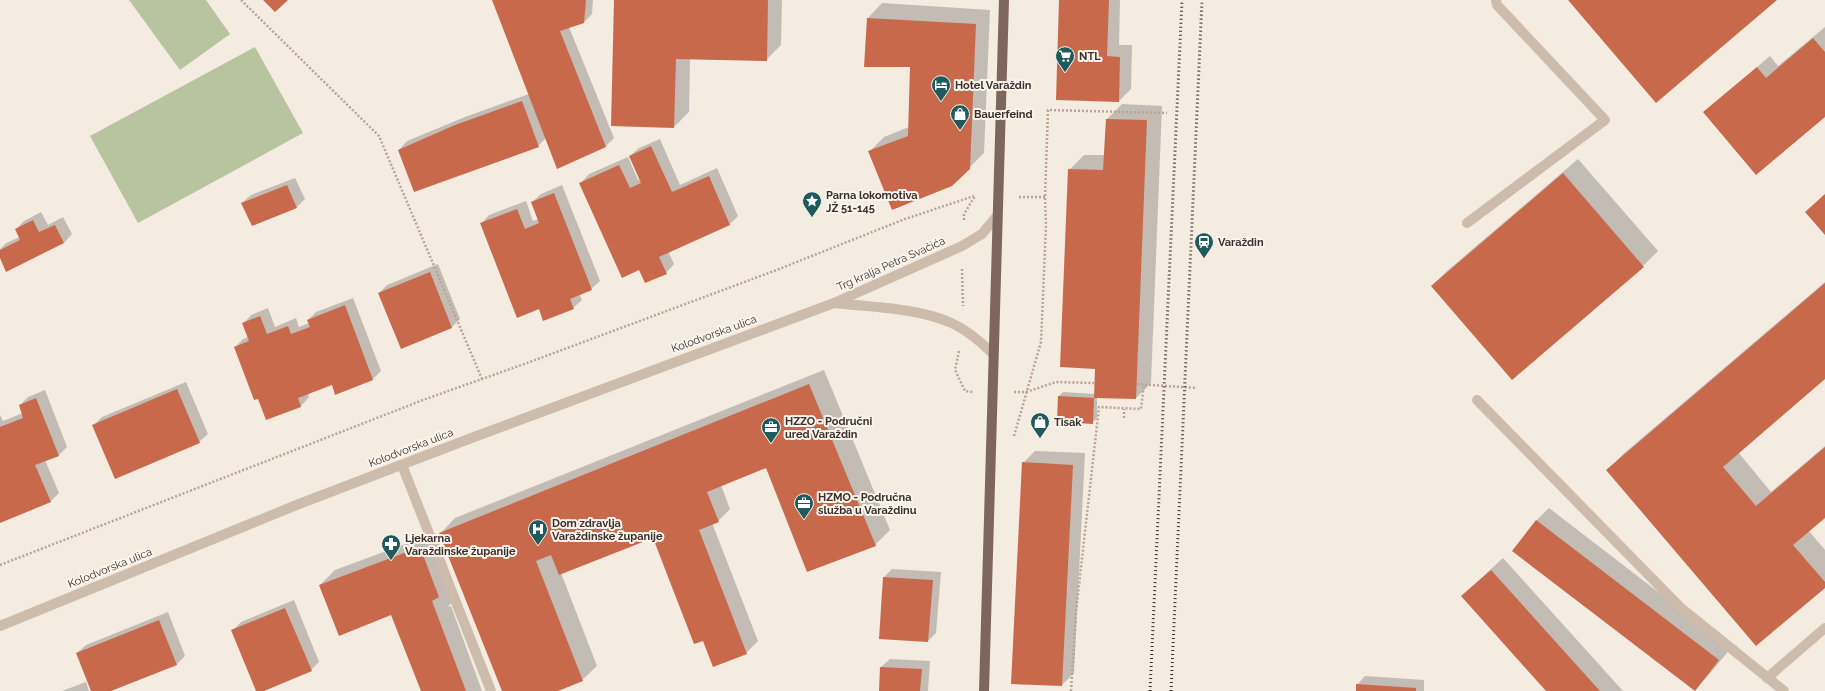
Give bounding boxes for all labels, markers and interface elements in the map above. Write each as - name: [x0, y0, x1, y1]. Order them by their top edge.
- supermarket icon: NTL: [1054, 45, 1076, 73]
- place label: NTL: [1079, 50, 1101, 63]
- hotel icon: Hotel Varaždin: [930, 74, 952, 102]
- place label: Hotel Varaždin: [955, 79, 1032, 92]
- shop icon: Bauerfeind: [949, 103, 971, 131]
- place label: Bauerfeind: [974, 108, 1033, 121]
- place label: Parna lokomotiva JŽ 51-145: [826, 189, 918, 215]
- place icon: Parna lokomotiva JŽ 51-145: [801, 190, 823, 218]
- station icon: Varaždin: [1193, 231, 1215, 259]
- street label: Trg kralja Petra Svačića: [835, 234, 947, 294]
- place label: Varaždin: [1218, 236, 1264, 249]
- street label: Kolodvorska ulica: [670, 313, 758, 355]
- shop icon: Tisak: [1029, 411, 1051, 439]
- place label: HZZO - Područni ured Varaždin: [785, 415, 872, 441]
- office icon: HZZO - Područni ured Varaždin: [760, 416, 782, 444]
- place label: Tisak: [1054, 416, 1082, 429]
- street label: Kolodvorska ulica: [367, 426, 455, 470]
- place label: HZMO - Područna služba u Varaždinu: [818, 491, 917, 517]
- office icon: HZMO - Područna služba u Varaždinu: [793, 492, 815, 520]
- place label: Dom zdravlja Varaždinske županije: [552, 517, 663, 543]
- hospital icon: Dom zdravlja Varaždinske županije: [527, 518, 549, 546]
- place label: Ljekarna Varaždinske županije: [405, 532, 516, 558]
- pharmacy icon: Ljekarna Varaždinske županije: [380, 533, 402, 561]
- street label: Kolodvorska ulica: [66, 545, 154, 591]

